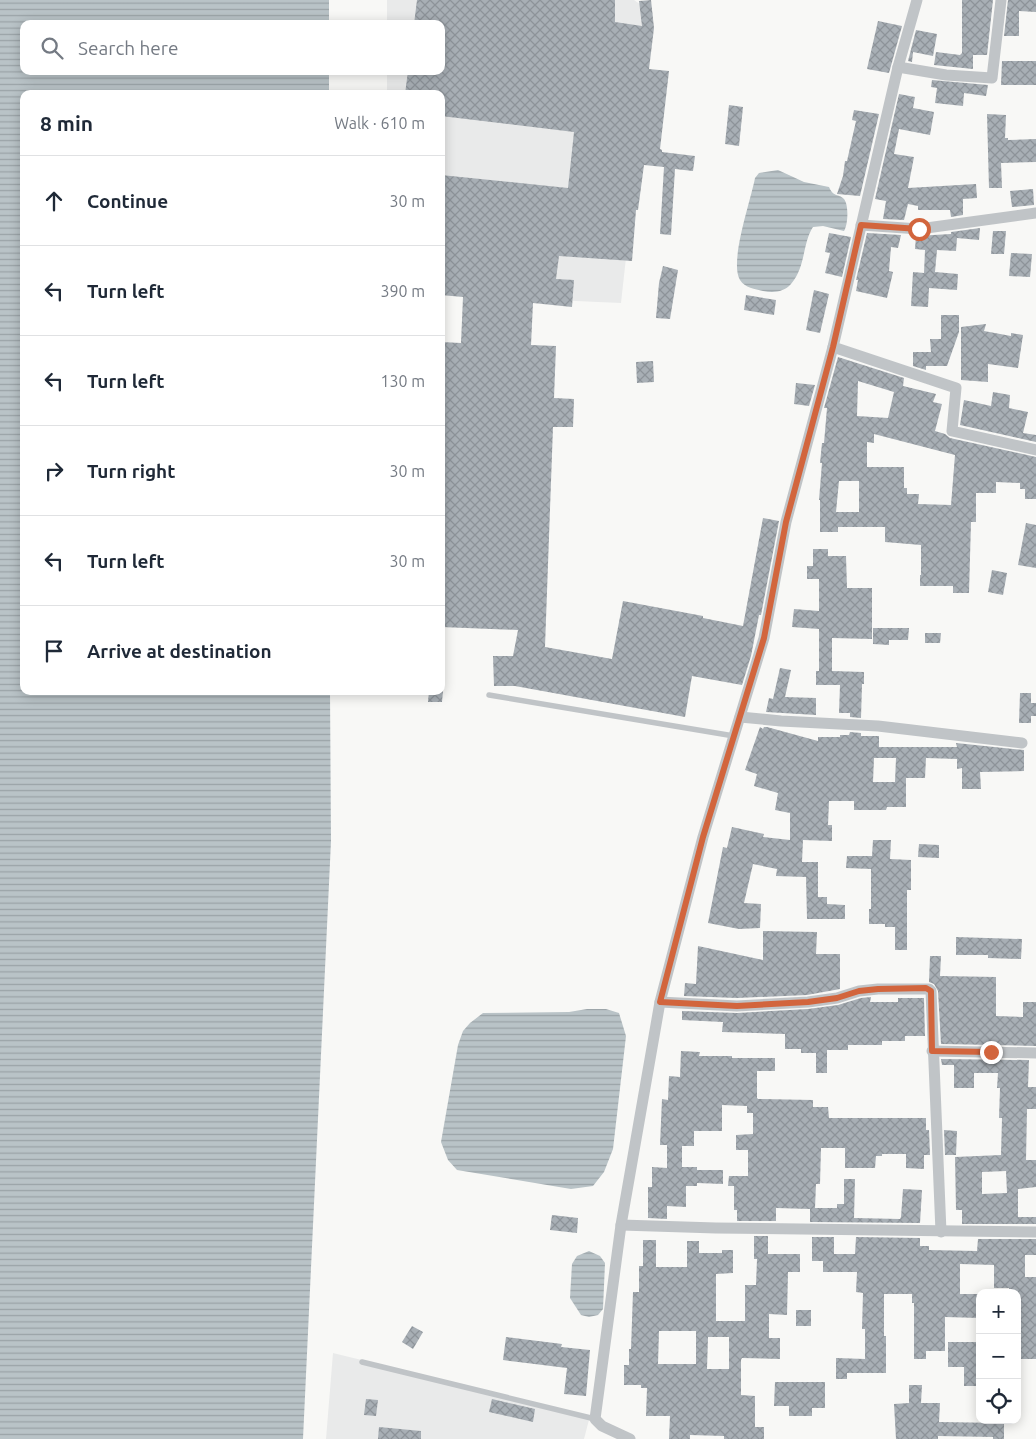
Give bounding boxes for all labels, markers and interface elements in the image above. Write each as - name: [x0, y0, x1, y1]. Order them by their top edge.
- search box: [20, 20, 445, 75]
- icon: search: [38, 34, 66, 62]
- text: Search here: [78, 37, 178, 59]
- text: 8 min: [40, 111, 93, 135]
- text: Walk · 610 m: [334, 114, 425, 132]
- icon: ahead: [40, 187, 68, 215]
- text: Continue: [87, 190, 168, 212]
- text: 30 m: [389, 192, 425, 210]
- route start: [908, 218, 931, 241]
- icon: left: [40, 277, 68, 305]
- text: Turn left: [87, 280, 165, 302]
- text: 390 m: [380, 282, 425, 300]
- icon: left: [40, 367, 68, 395]
- text: Turn left: [87, 370, 165, 392]
- text: 130 m: [380, 372, 425, 390]
- icon: right: [40, 457, 68, 485]
- text: Turn right: [87, 460, 175, 482]
- text: 30 m: [389, 462, 425, 480]
- icon: left: [40, 547, 68, 575]
- text: Turn left: [87, 550, 165, 572]
- text: 30 m: [389, 552, 425, 570]
- icon: arrive: [40, 637, 68, 665]
- text: Arrive at destination: [87, 640, 272, 662]
- route end: [980, 1041, 1003, 1064]
- map controls: [976, 1289, 1021, 1424]
- button: +: [976, 1289, 1021, 1334]
- button: −: [976, 1334, 1021, 1379]
- button: locate: [976, 1379, 1021, 1424]

